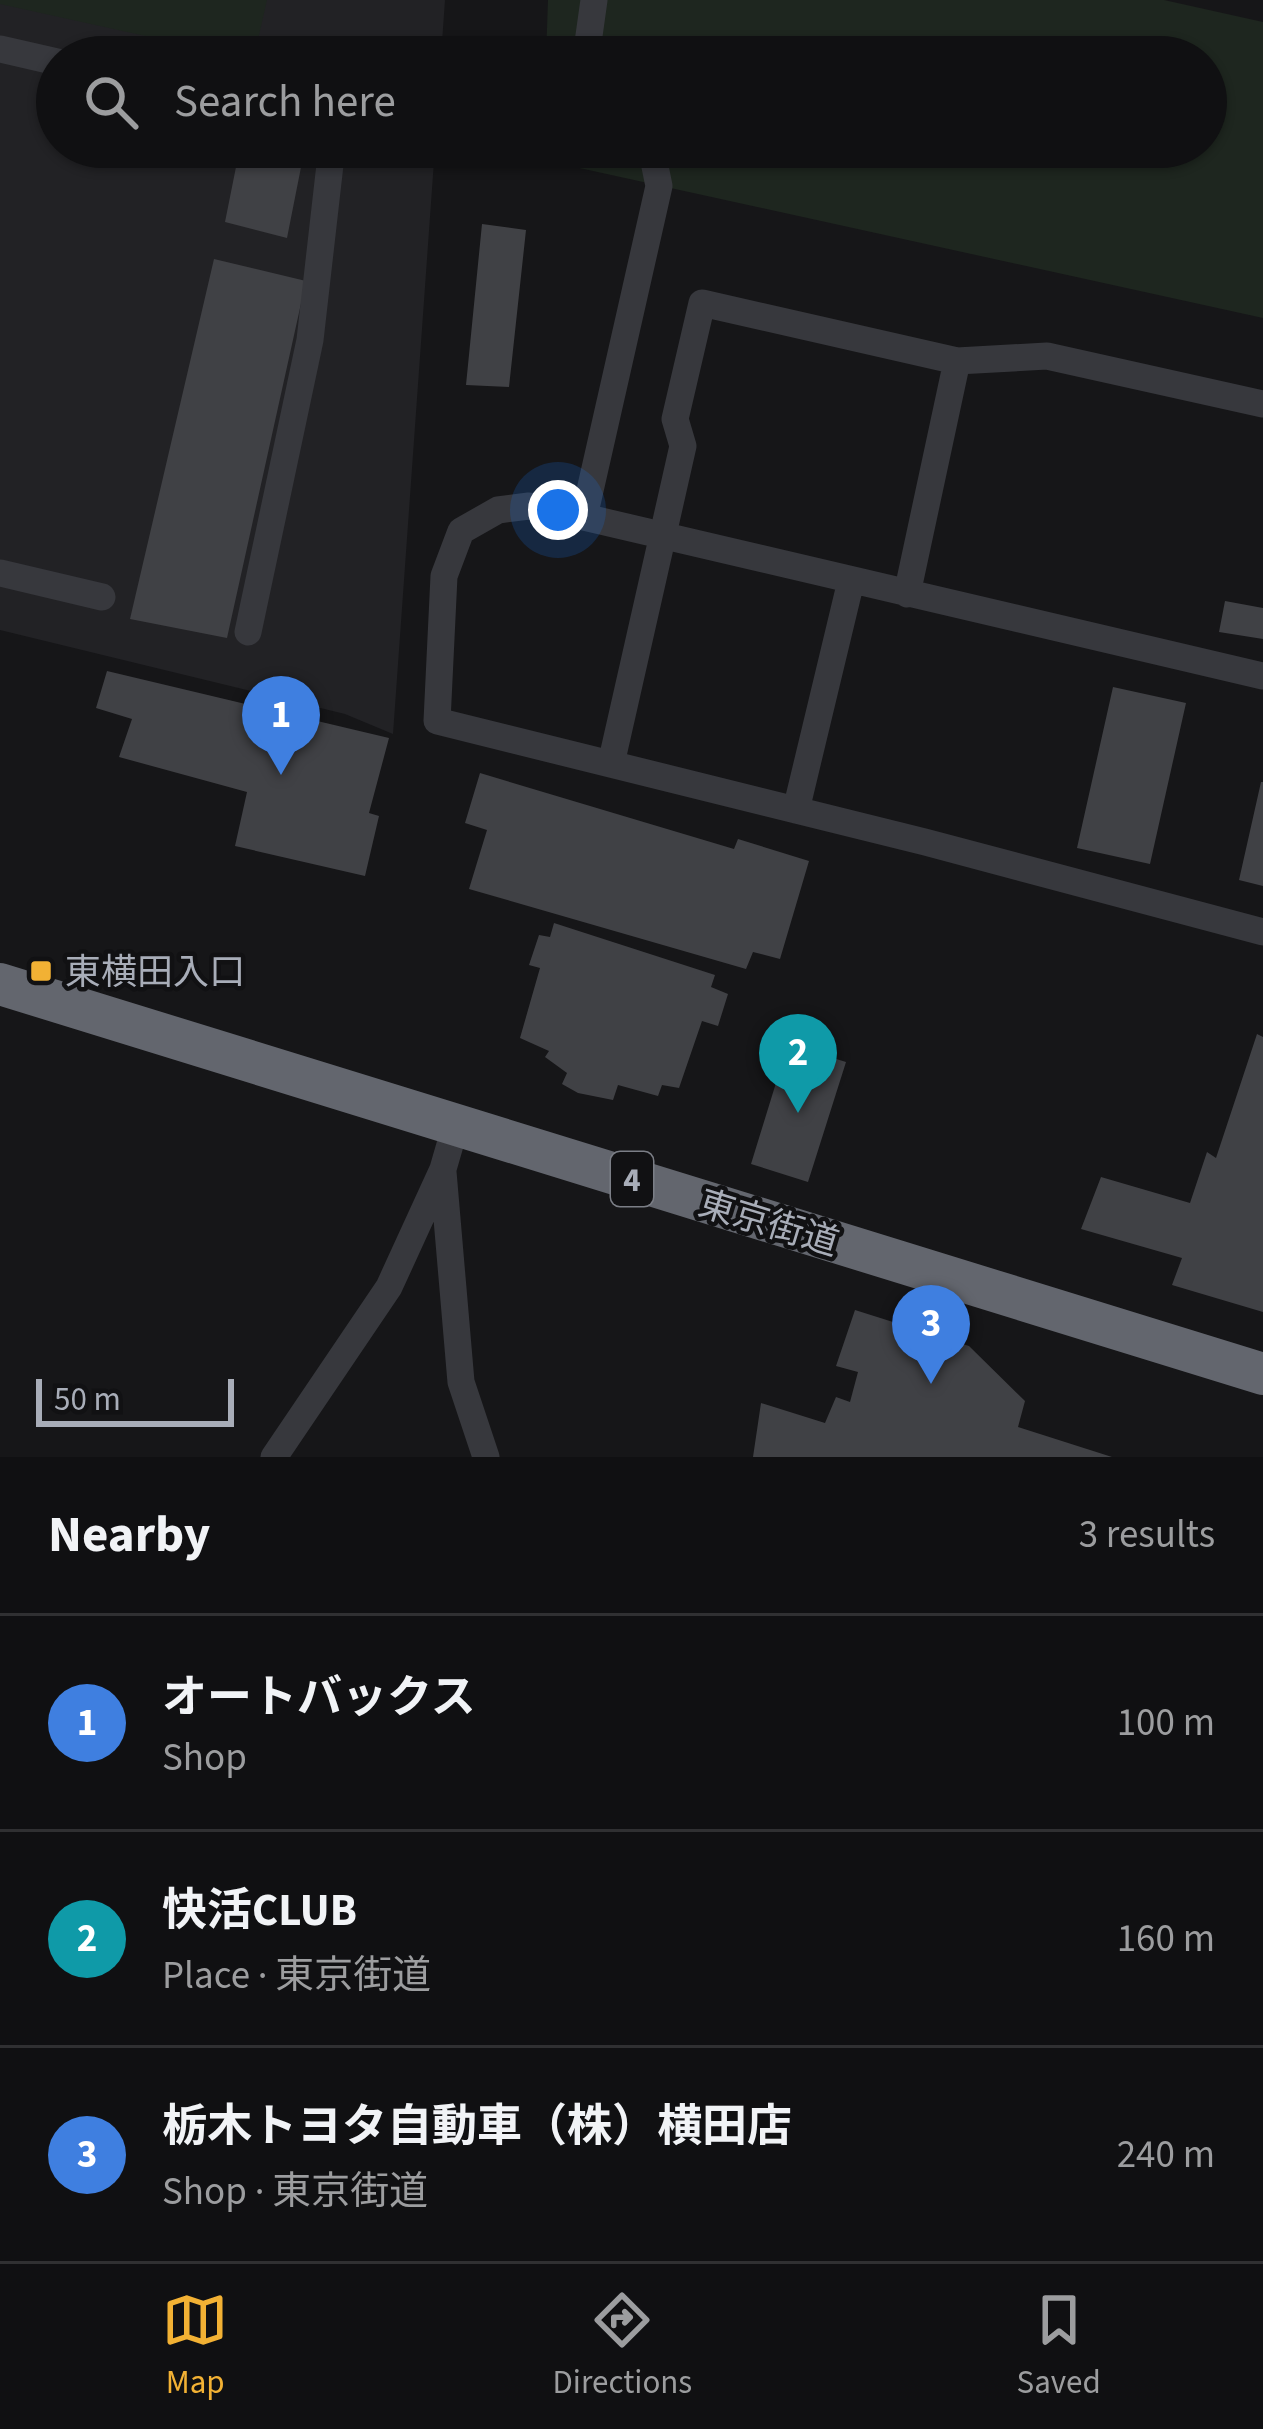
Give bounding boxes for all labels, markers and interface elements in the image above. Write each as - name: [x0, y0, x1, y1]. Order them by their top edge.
- search box: [36, 36, 1227, 168]
- icon: search: [78, 69, 144, 135]
- text: Search here: [174, 70, 396, 134]
- your location: [528, 480, 588, 540]
- pin: 1: [242, 676, 320, 775]
- place label: 東横田入口: [65, 947, 245, 998]
- marker: 東横田入口: [28, 958, 54, 984]
- pin: 2: [759, 1014, 837, 1113]
- road number: 4: [611, 1152, 653, 1206]
- street label: 東京街道: [692, 1178, 845, 1269]
- pin: 3: [892, 1285, 970, 1384]
- scale bar: [36, 1373, 234, 1426]
- text: 50 m: [54, 1376, 121, 1423]
- text: Nearby: [48, 1499, 210, 1571]
- text: 3 results: [1079, 1507, 1215, 1563]
- text: オートバックス: [162, 1666, 476, 1730]
- text: 1: [77, 1695, 97, 1751]
- text: 100 m: [1117, 1695, 1215, 1751]
- text: Shop: [162, 1730, 247, 1786]
- text: 快活CLUB: [162, 1879, 357, 1943]
- text: 2: [77, 1911, 97, 1967]
- text: 160 m: [1117, 1911, 1215, 1967]
- text: Place · 東京街道: [162, 1948, 431, 2004]
- text: 栃木トヨタ自動車（株）横田店: [162, 2095, 792, 2159]
- text: 3: [77, 2127, 97, 2183]
- text: 240 m: [1117, 2127, 1215, 2183]
- text: Shop · 東京街道: [162, 2164, 428, 2220]
- tab: Map: [162, 2287, 228, 2406]
- tab: Directions: [553, 2287, 692, 2406]
- tab: Saved: [1017, 2287, 1101, 2406]

